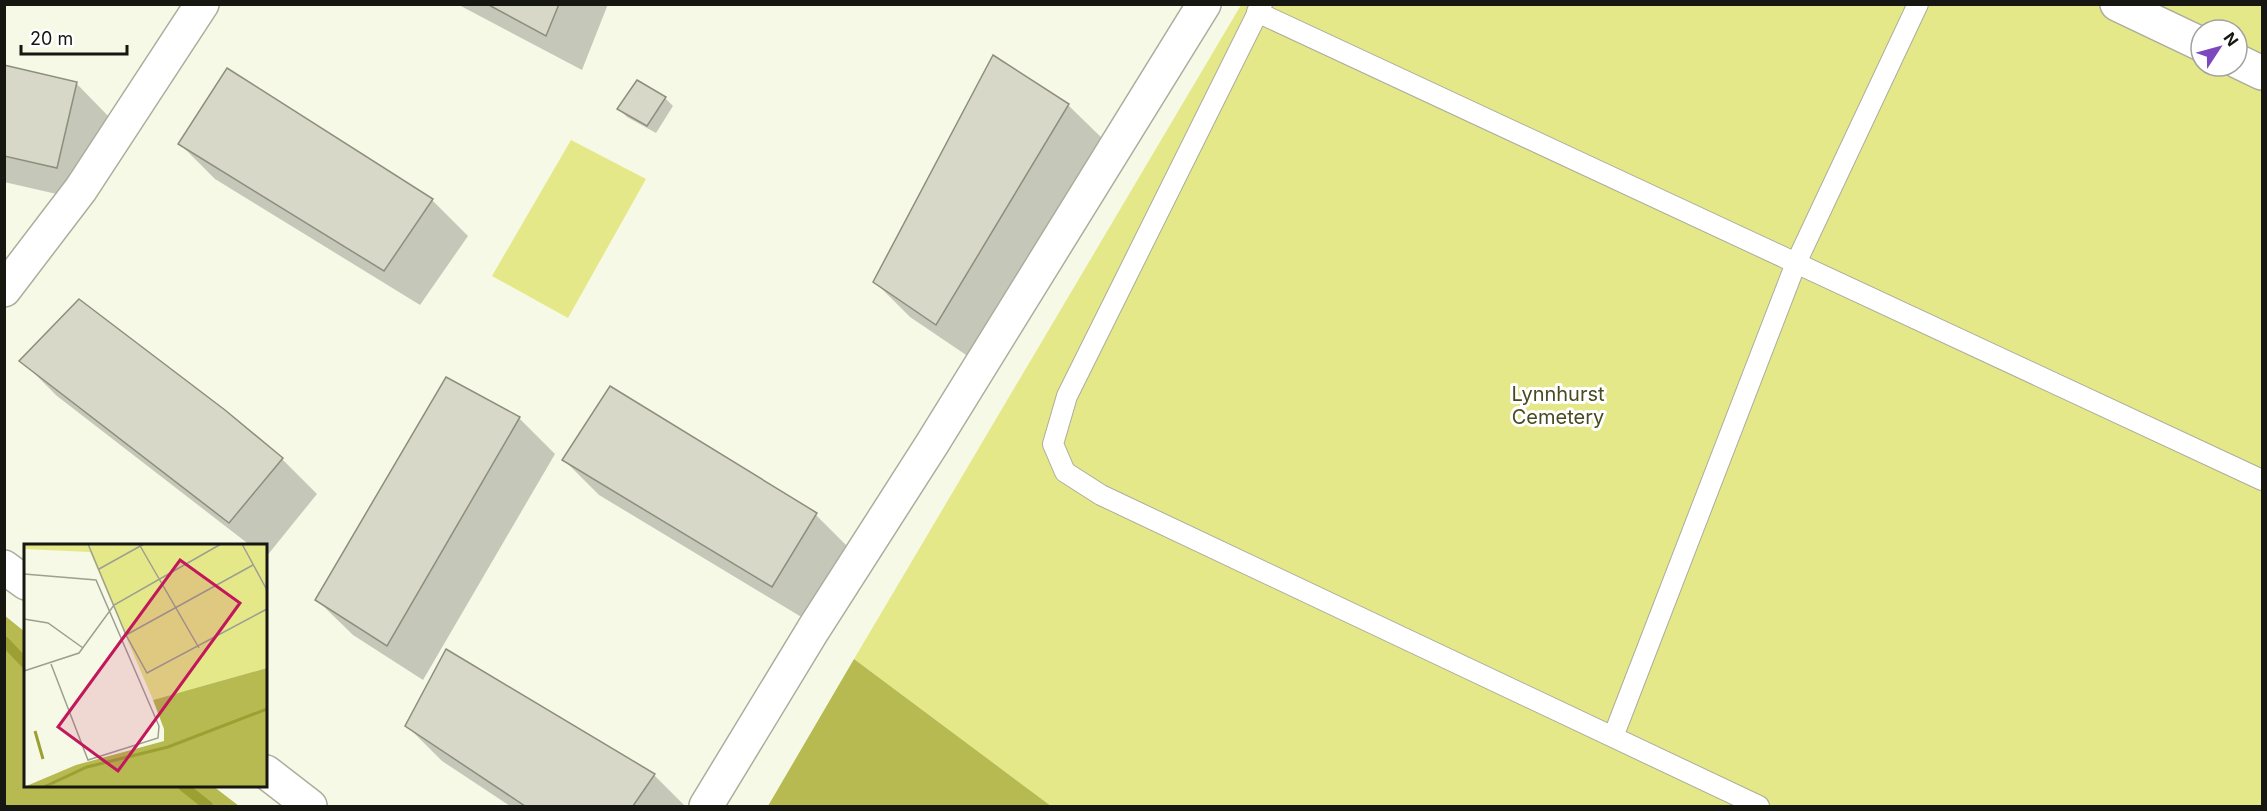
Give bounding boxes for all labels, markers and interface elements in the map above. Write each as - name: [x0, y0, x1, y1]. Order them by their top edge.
- scale bar: [21, 18, 128, 56]
- north arrow: [2189, 18, 2249, 78]
- text: 20 m: [30, 28, 73, 49]
- text: N: [2219, 28, 2243, 50]
- park label: Lynnhurst Cemetery: [1511, 382, 1605, 429]
- inset map: [24, 544, 267, 787]

